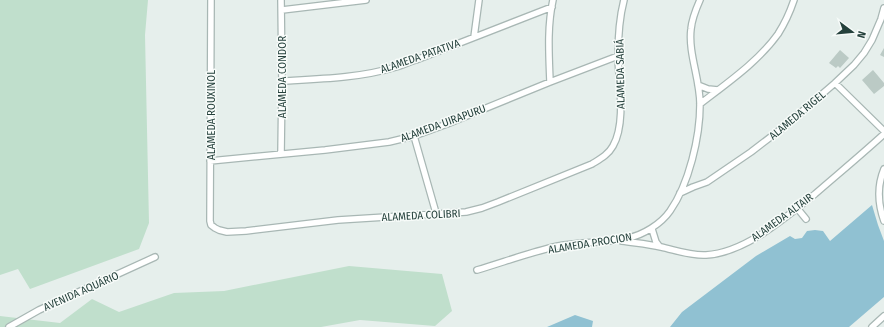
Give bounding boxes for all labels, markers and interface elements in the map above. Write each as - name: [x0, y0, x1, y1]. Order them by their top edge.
- north arrow: [832, 12, 872, 52]
- text: N: [854, 30, 868, 40]
- street label: ALAMEDA CONDOR: [276, 36, 289, 118]
- street label: ALAMEDA PATATIVA: [379, 37, 462, 76]
- street label: ALAMEDA SABIÁ: [612, 39, 628, 109]
- street label: ALAMEDA ROUXINOL: [205, 70, 218, 160]
- street label: ALAMEDA RIGEL: [767, 88, 828, 143]
- street label: ALAMEDA UIRAPURU: [399, 102, 488, 145]
- street label: ALAMEDA ALTAIR: [749, 191, 816, 244]
- street label: ALAMEDA COLIBRI: [381, 207, 461, 224]
- street label: ALAMEDA PROCION: [547, 230, 633, 257]
- street label: AVENIDA AQUÁRIO: [41, 268, 121, 314]

